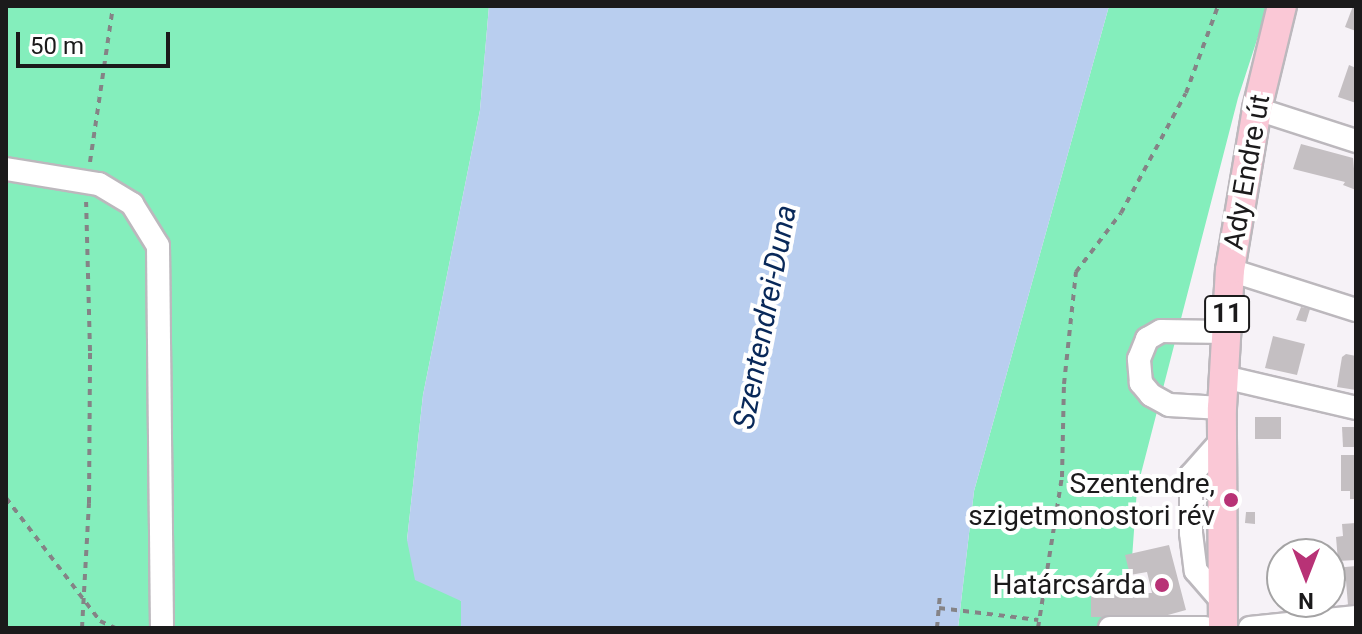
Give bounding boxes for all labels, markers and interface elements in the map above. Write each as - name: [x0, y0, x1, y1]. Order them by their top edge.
- scale bar: [20, 16, 174, 66]
- text: 50 m: [30, 32, 84, 60]
- street label: Ady Endre út: [1217, 92, 1277, 252]
- water label: Szentendrei-Duna: [726, 202, 804, 432]
- road number: 11: [1203, 292, 1251, 336]
- place label: Szentendre, szigetmonostori rév: [968, 467, 1215, 533]
- marker: Szentendre, szigetmonostori rév: [1222, 491, 1240, 509]
- north arrow: [1266, 538, 1346, 618]
- place label: Határcsárda: [993, 568, 1146, 602]
- marker: Határcsárda: [1153, 576, 1171, 594]
- text: N: [1298, 588, 1314, 613]

